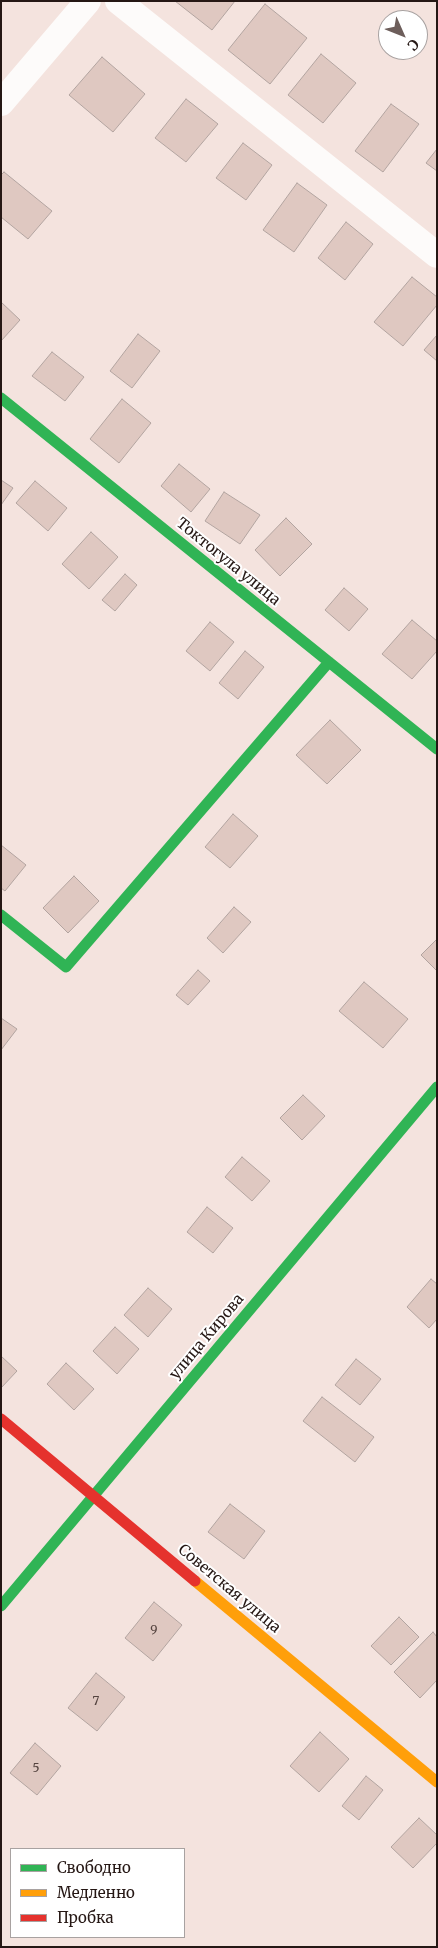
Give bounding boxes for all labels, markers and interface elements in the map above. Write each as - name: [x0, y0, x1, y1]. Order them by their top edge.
- north arrow: [378, 10, 428, 60]
- text: С: [403, 35, 423, 54]
- street label: Токтогула улица: [172, 515, 284, 609]
- street label: улица Кирова: [166, 1291, 248, 1383]
- street label: Советская улица: [174, 1541, 284, 1637]
- house number: 9: [150, 1624, 158, 1638]
- house number: 7: [93, 1695, 99, 1709]
- house number: 5: [32, 1762, 40, 1776]
- legend: [10, 1848, 185, 1938]
- text: Свободно: [57, 1858, 131, 1877]
- text: Медленно: [57, 1883, 135, 1902]
- text: Пробка: [57, 1908, 114, 1927]

